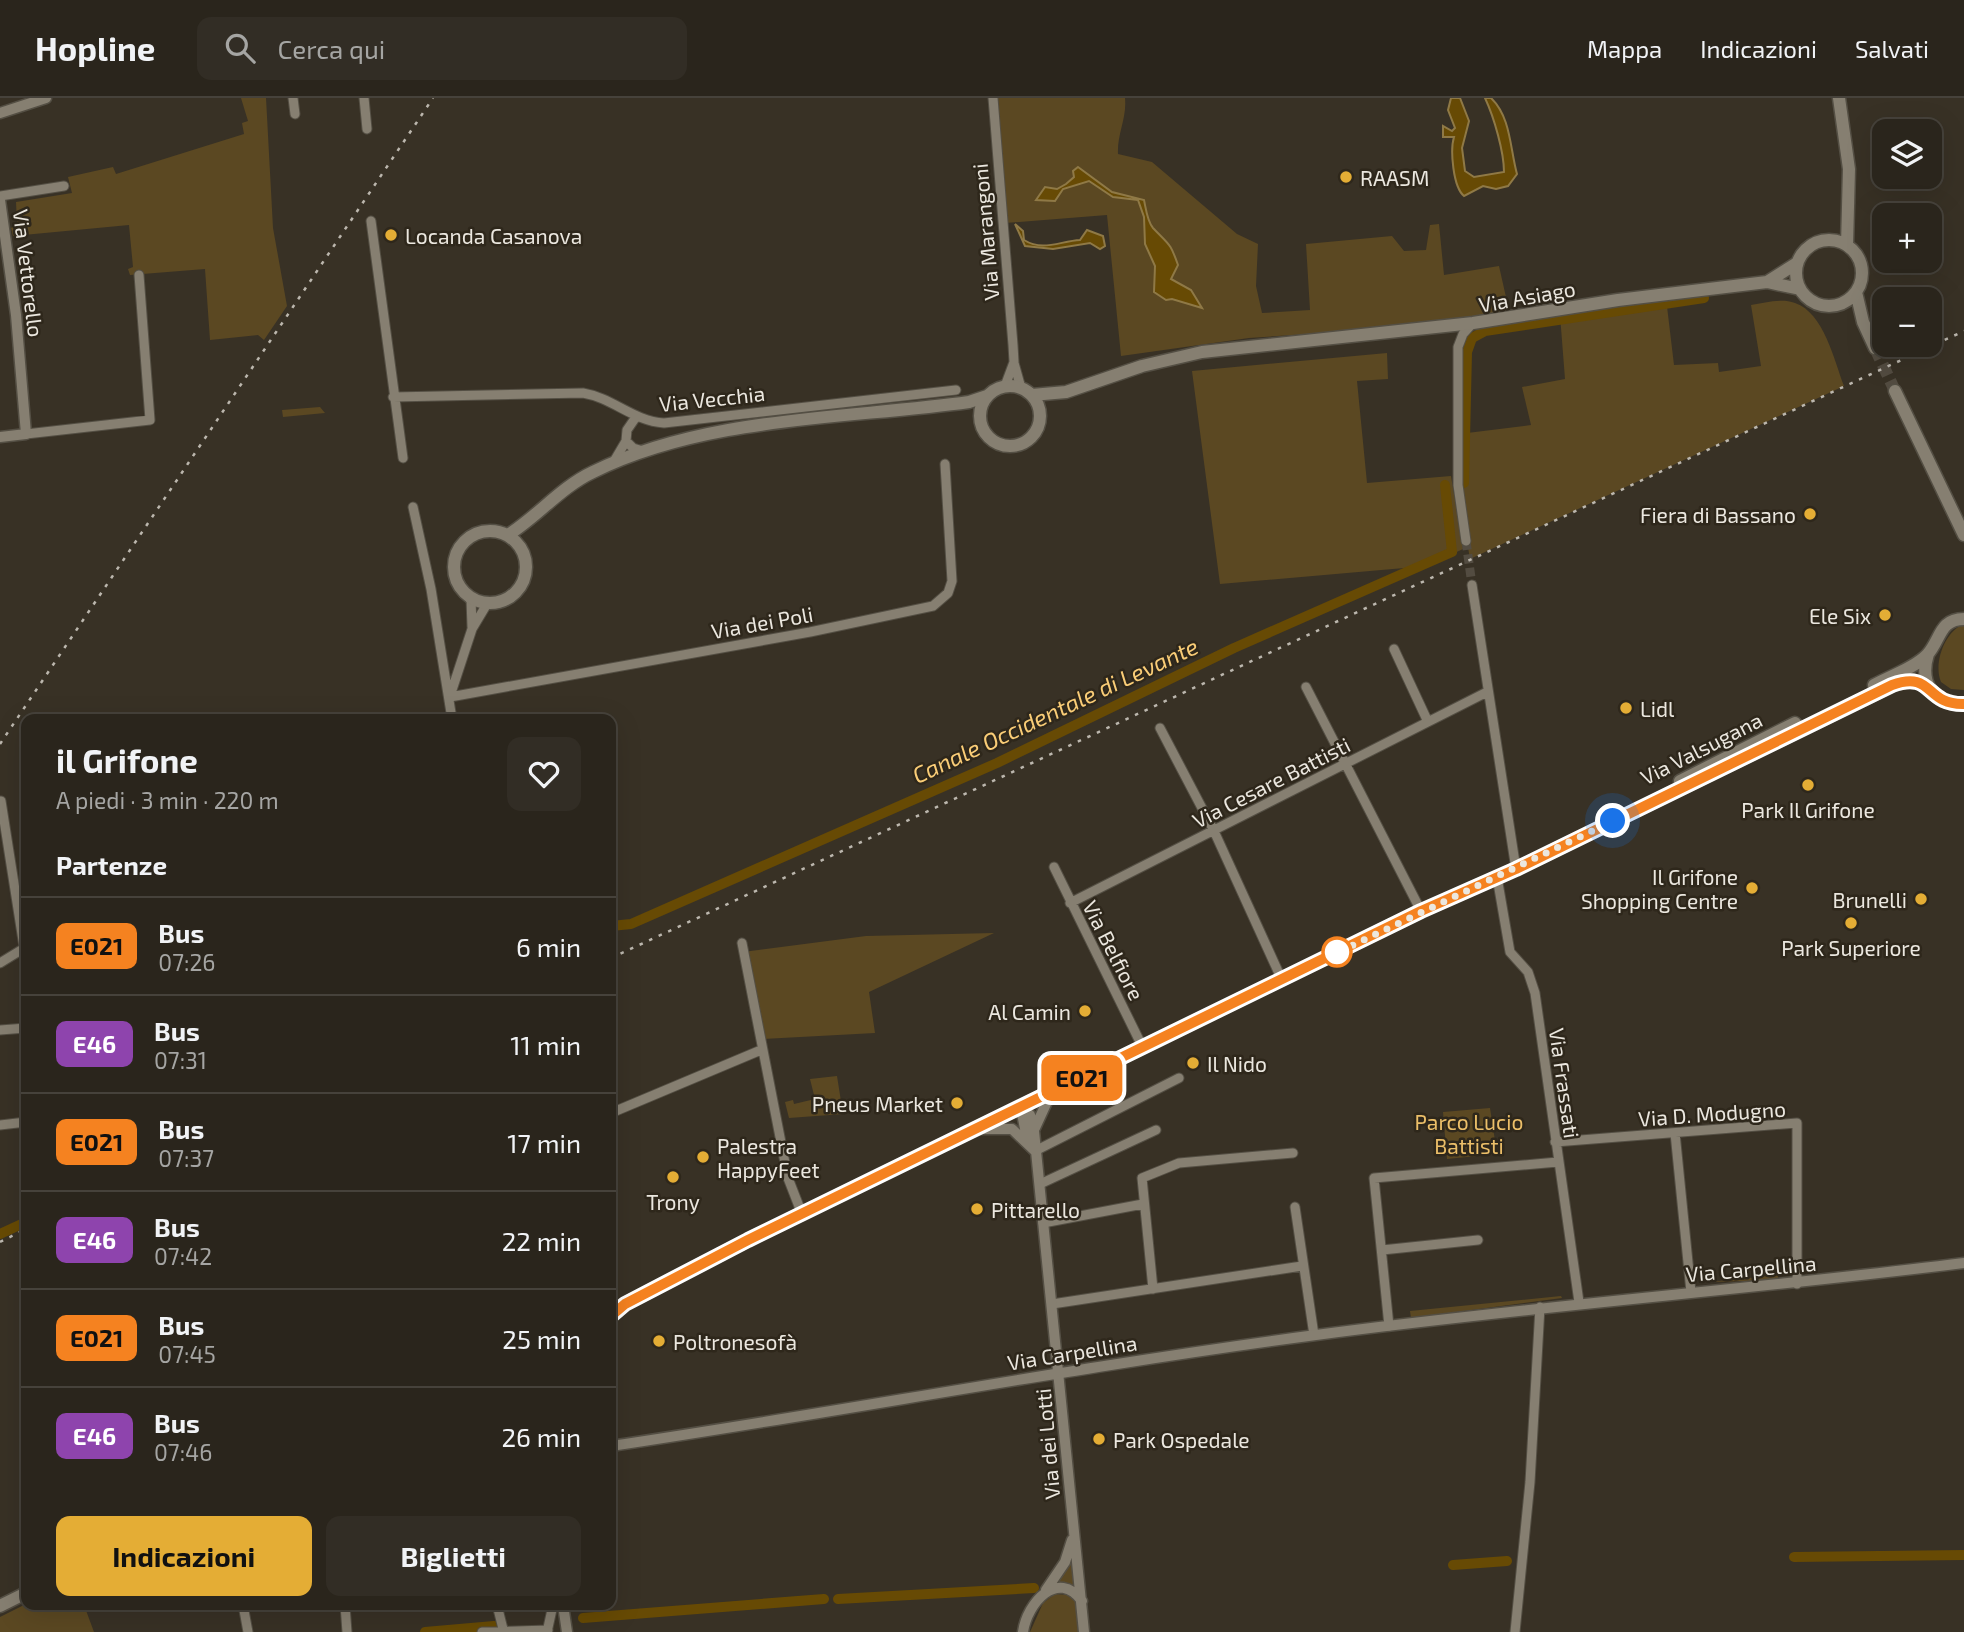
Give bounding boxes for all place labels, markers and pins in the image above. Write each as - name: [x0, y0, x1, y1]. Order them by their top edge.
- place label: RAASM: [1360, 165, 1429, 190]
- marker: RAASM: [1338, 169, 1354, 185]
- place label: Locanda Casanova: [405, 223, 582, 248]
- marker: Locanda Casanova: [383, 227, 399, 243]
- place label: Fiera di Bassano: [1640, 502, 1796, 527]
- marker: Fiera di Bassano: [1802, 506, 1818, 522]
- place label: Ele Six: [1809, 603, 1871, 628]
- marker: Ele Six: [1877, 607, 1893, 623]
- place label: Lidl: [1640, 696, 1675, 721]
- marker: Lidl: [1618, 700, 1634, 716]
- marker: Park Il Grifone: [1800, 777, 1816, 793]
- place label: Park Il Grifone: [1741, 797, 1875, 822]
- place label: Il Grifone Shopping Centre: [1581, 864, 1738, 913]
- marker: Il Grifone Shopping Centre: [1744, 880, 1760, 896]
- place label: Brunelli: [1832, 887, 1907, 912]
- marker: Brunelli: [1913, 891, 1929, 907]
- marker: Park Superiore: [1843, 915, 1859, 931]
- place label: Park Superiore: [1781, 935, 1921, 960]
- unlabelled marker: [1322, 937, 1352, 967]
- place label: Al Camin: [988, 999, 1071, 1024]
- marker: Al Camin: [1077, 1003, 1093, 1019]
- place label: Il Nido: [1207, 1051, 1267, 1076]
- marker: Il Nido: [1185, 1055, 1201, 1071]
- place label: Pneus Market: [812, 1091, 943, 1116]
- marker: Pneus Market: [949, 1095, 965, 1111]
- place label: Palestra HappyFeet: [717, 1133, 819, 1182]
- marker: Palestra HappyFeet: [695, 1149, 711, 1165]
- marker: Trony: [665, 1169, 681, 1185]
- place label: Trony: [646, 1189, 700, 1214]
- place label: Pittarello: [991, 1197, 1080, 1222]
- marker: Pittarello: [969, 1201, 985, 1217]
- place label: Poltronesofà: [673, 1329, 797, 1354]
- marker: Poltronesofà: [651, 1333, 667, 1349]
- place label: Park Ospedale: [1113, 1427, 1250, 1452]
- marker: Park Ospedale: [1091, 1431, 1107, 1447]

